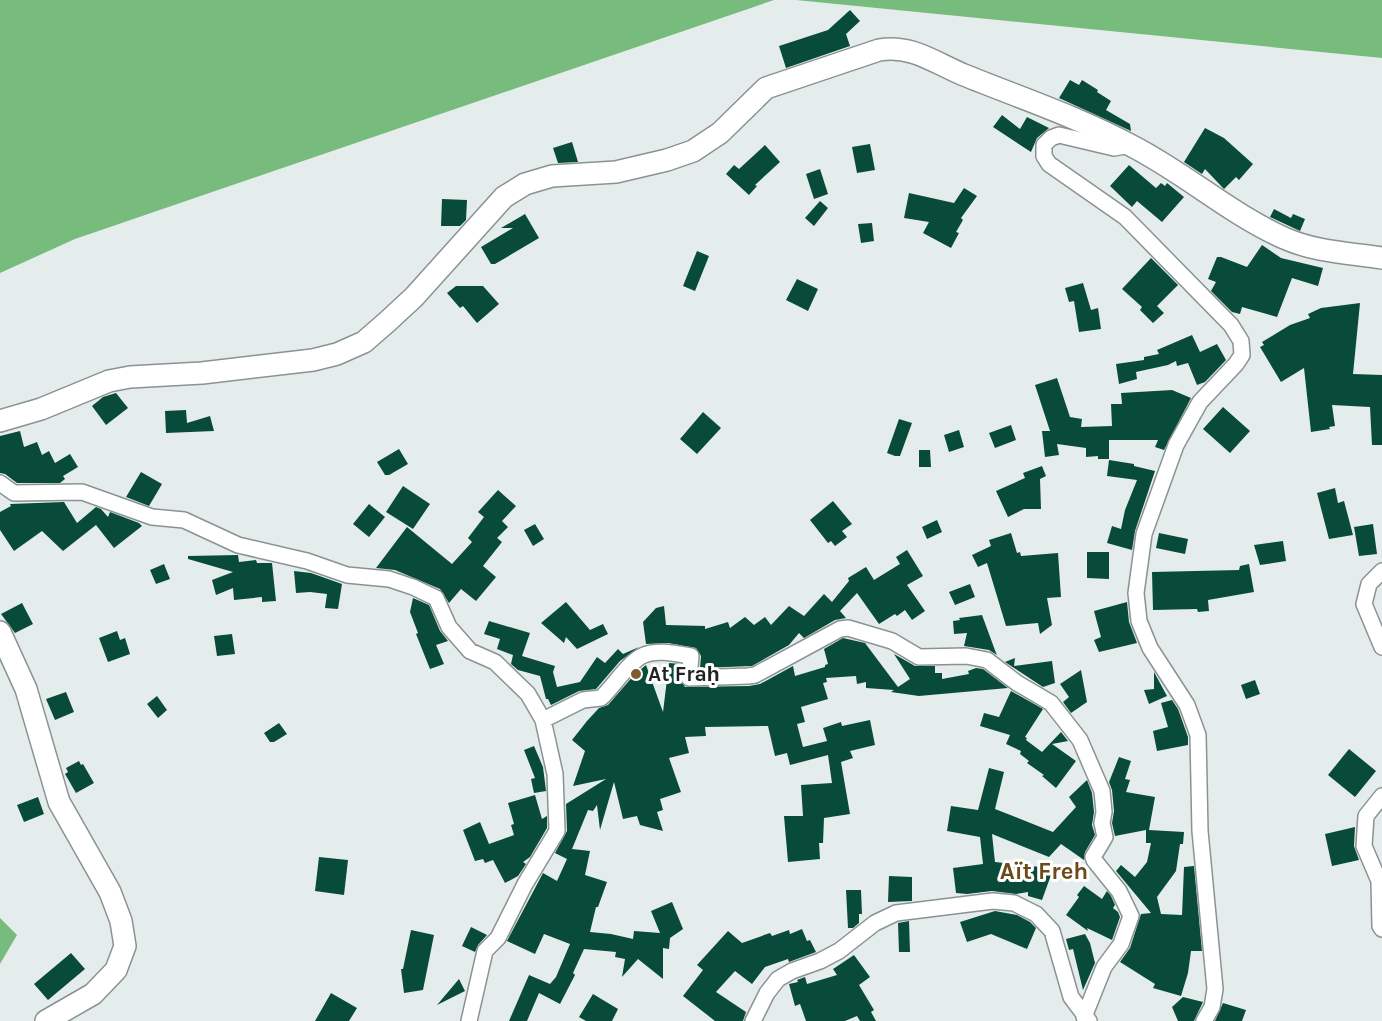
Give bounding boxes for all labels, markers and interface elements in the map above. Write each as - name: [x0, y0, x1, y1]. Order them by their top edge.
- place label: At Fraḥ: [648, 662, 720, 686]
- marker: At Fraḥ: [629, 667, 643, 681]
- district label: Aït Freh: [1000, 857, 1088, 885]

